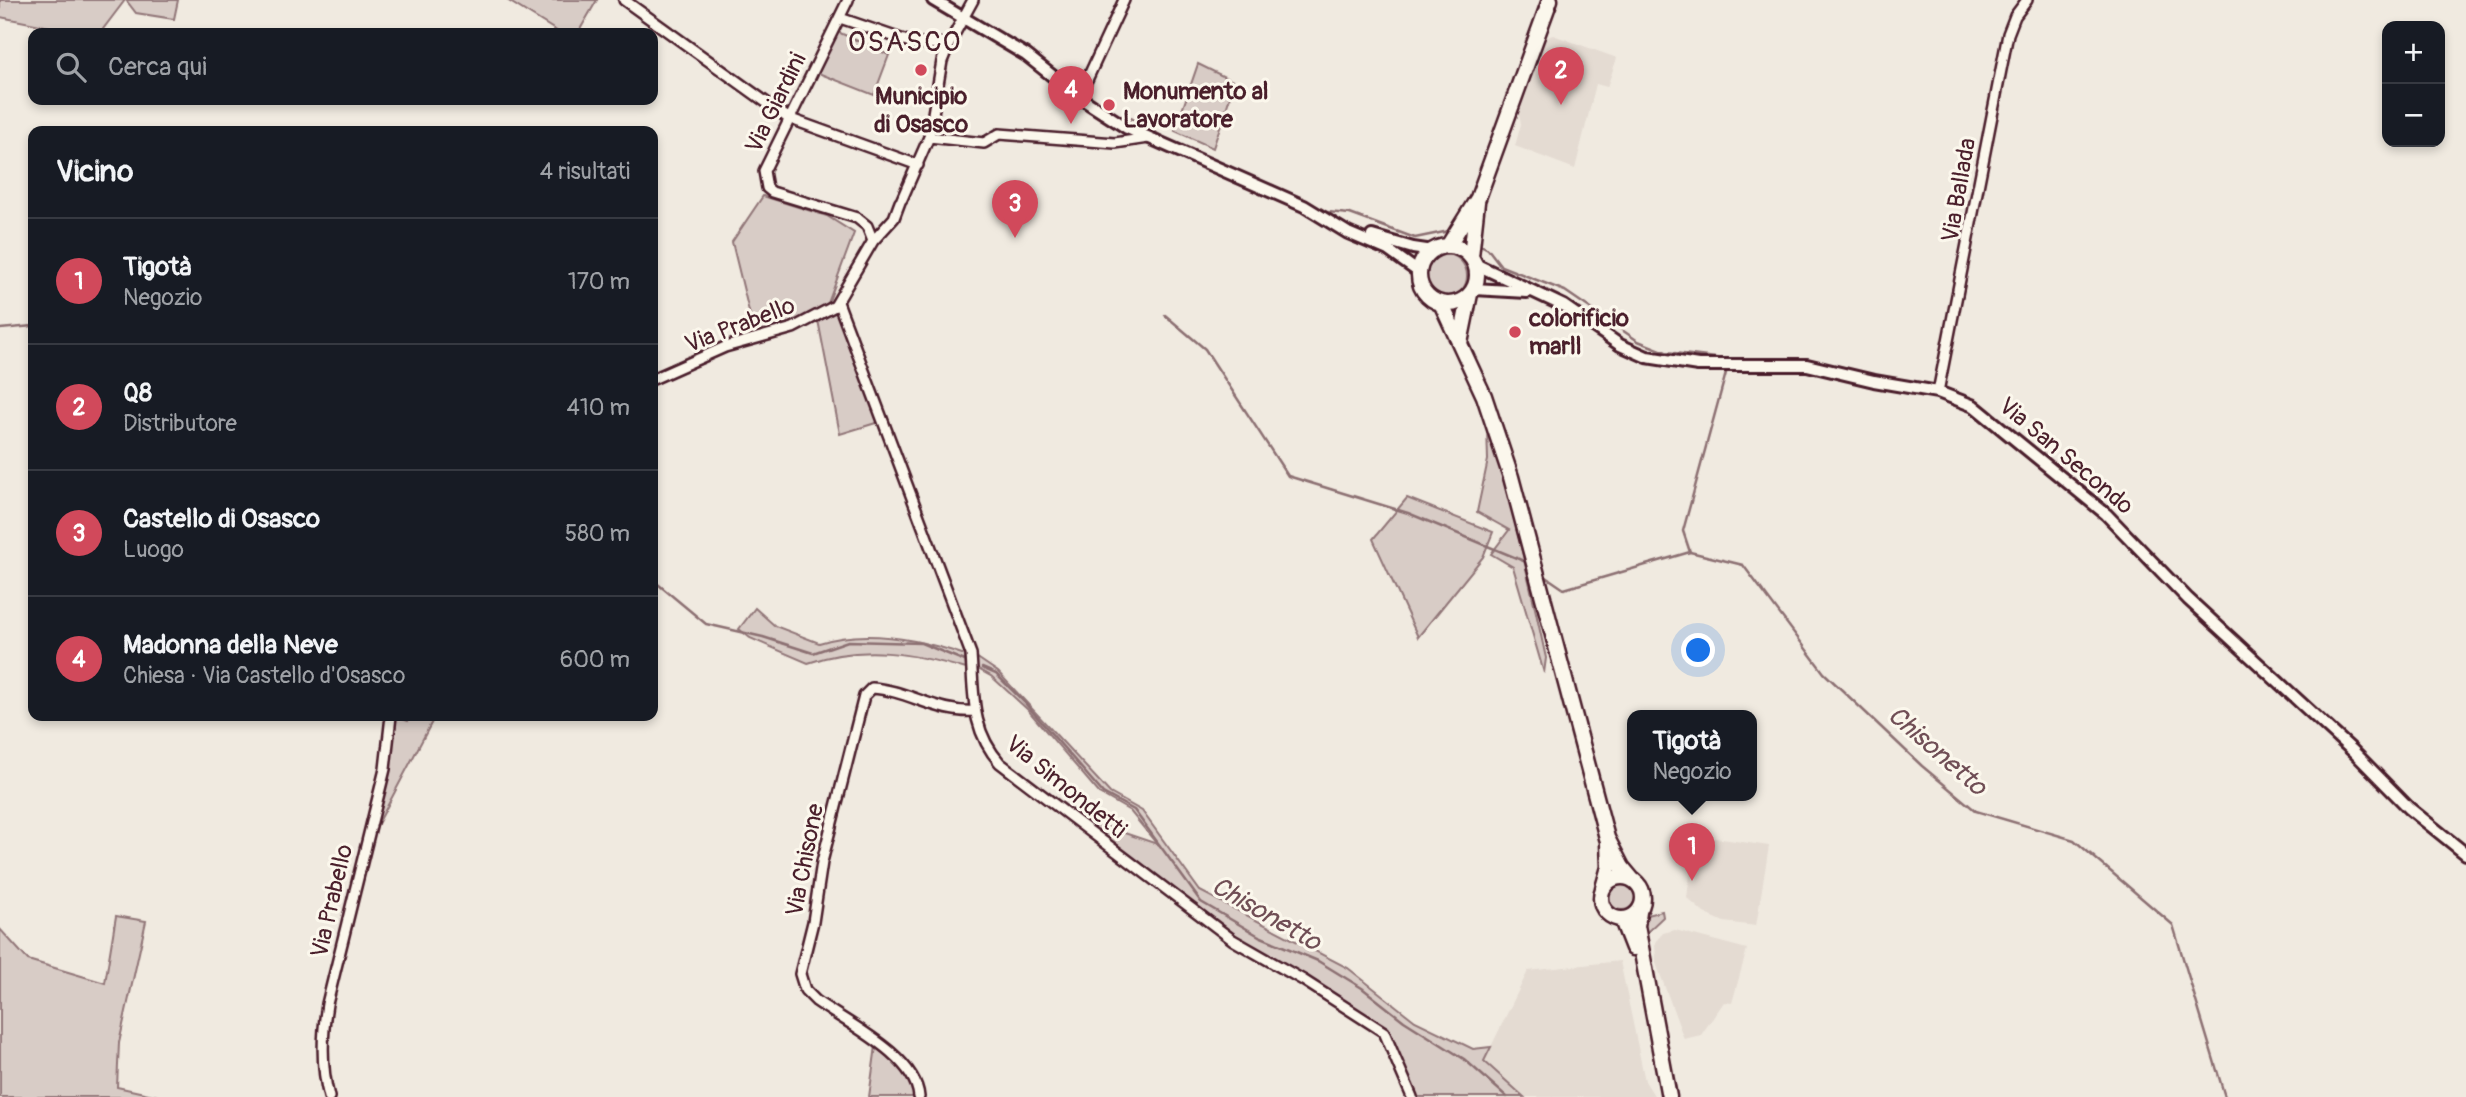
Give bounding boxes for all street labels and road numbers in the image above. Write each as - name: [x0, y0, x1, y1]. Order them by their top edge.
- street label: Via Giardini: [739, 48, 813, 158]
- street label: Via Ballada: [1936, 136, 1982, 244]
- street label: Via Prabello: [681, 291, 799, 359]
- street label: Via San Secondo: [1993, 391, 2139, 521]
- street label: Via Simondetti: [999, 729, 1133, 845]
- street label: Via Chisone: [780, 801, 830, 919]
- street label: Via Prabello: [305, 841, 359, 961]

